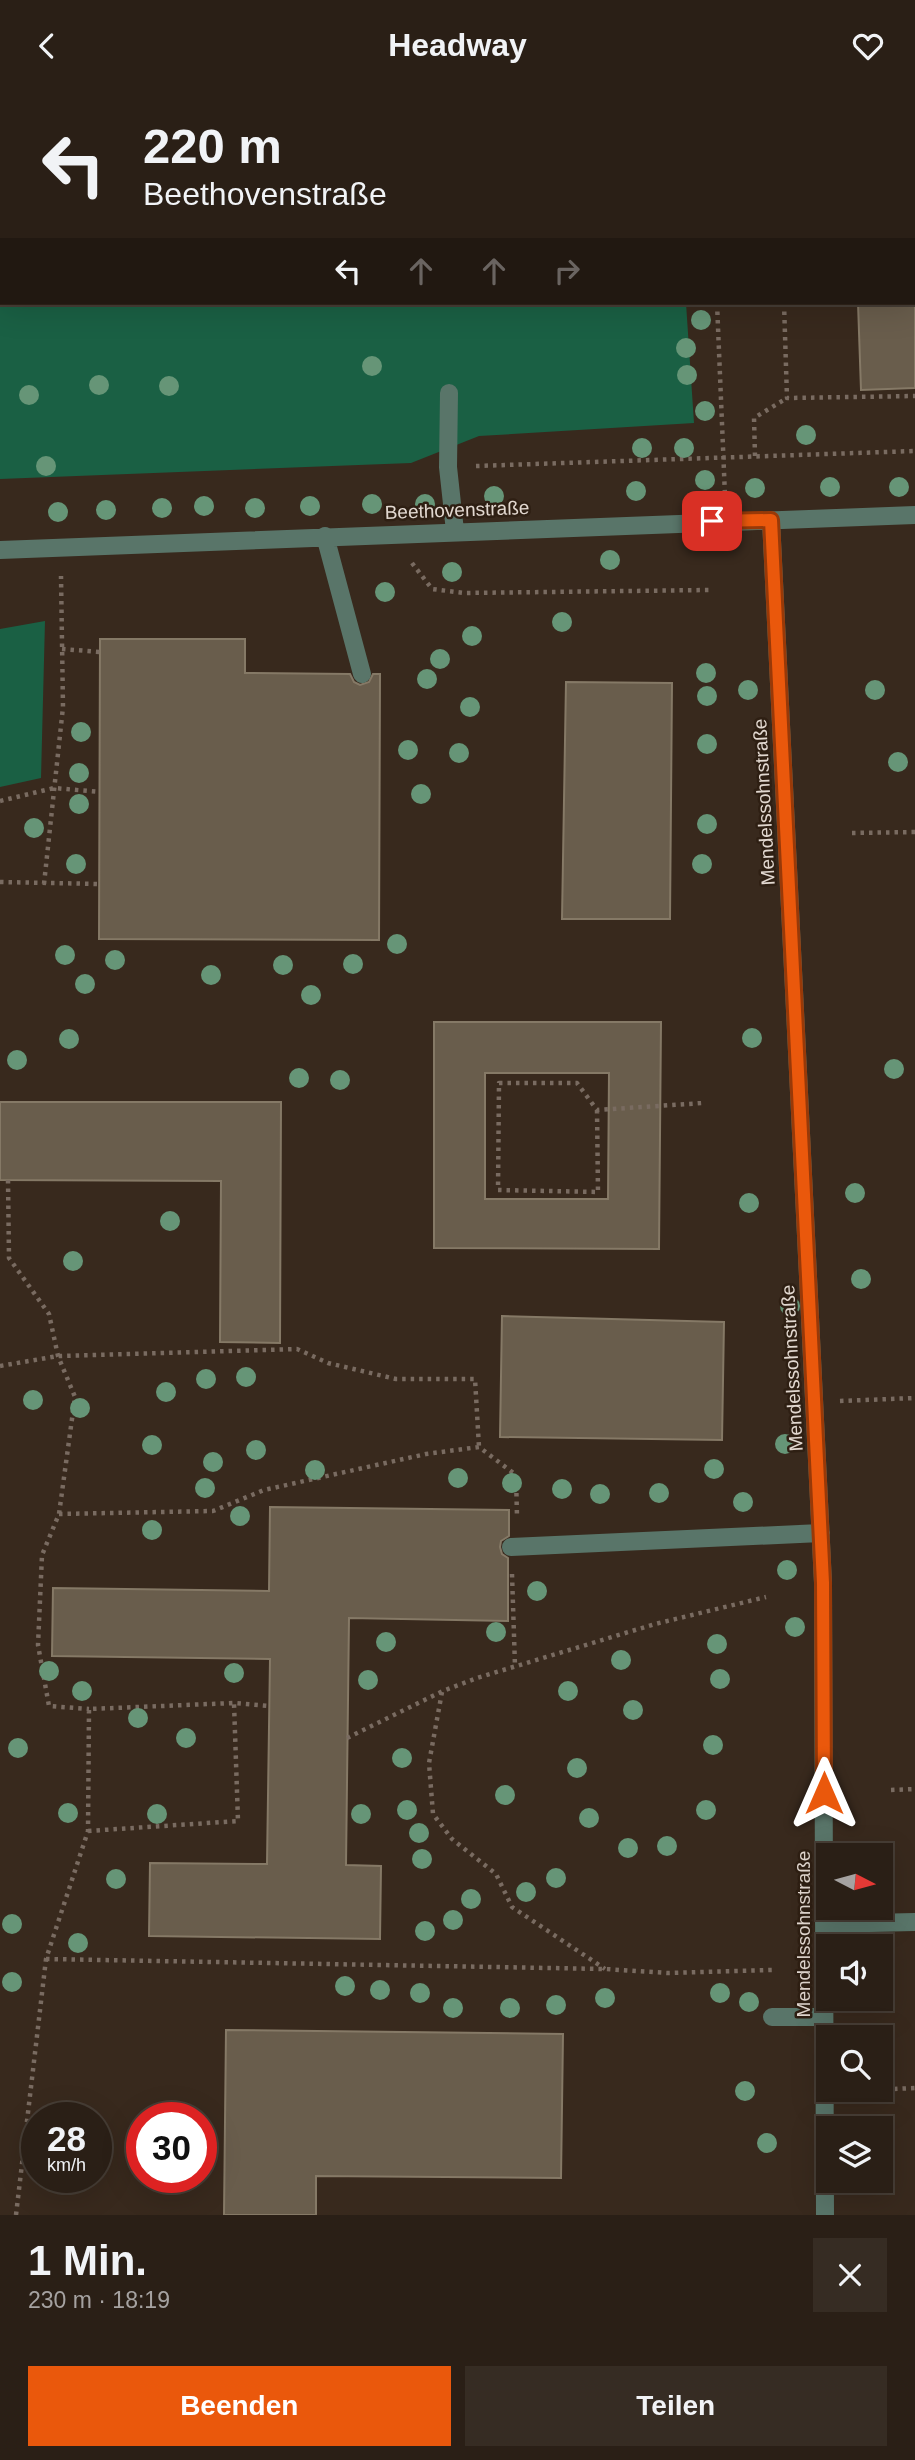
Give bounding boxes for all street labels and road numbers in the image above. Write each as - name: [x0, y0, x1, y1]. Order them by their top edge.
- street label: Beethovenstraße: [384, 497, 530, 523]
- street label: Mendelssohnstraße: [749, 718, 779, 886]
- street label: Mendelssohnstraße: [777, 1284, 807, 1452]
- street label: Mendelssohnstraße: [793, 1851, 814, 2017]

